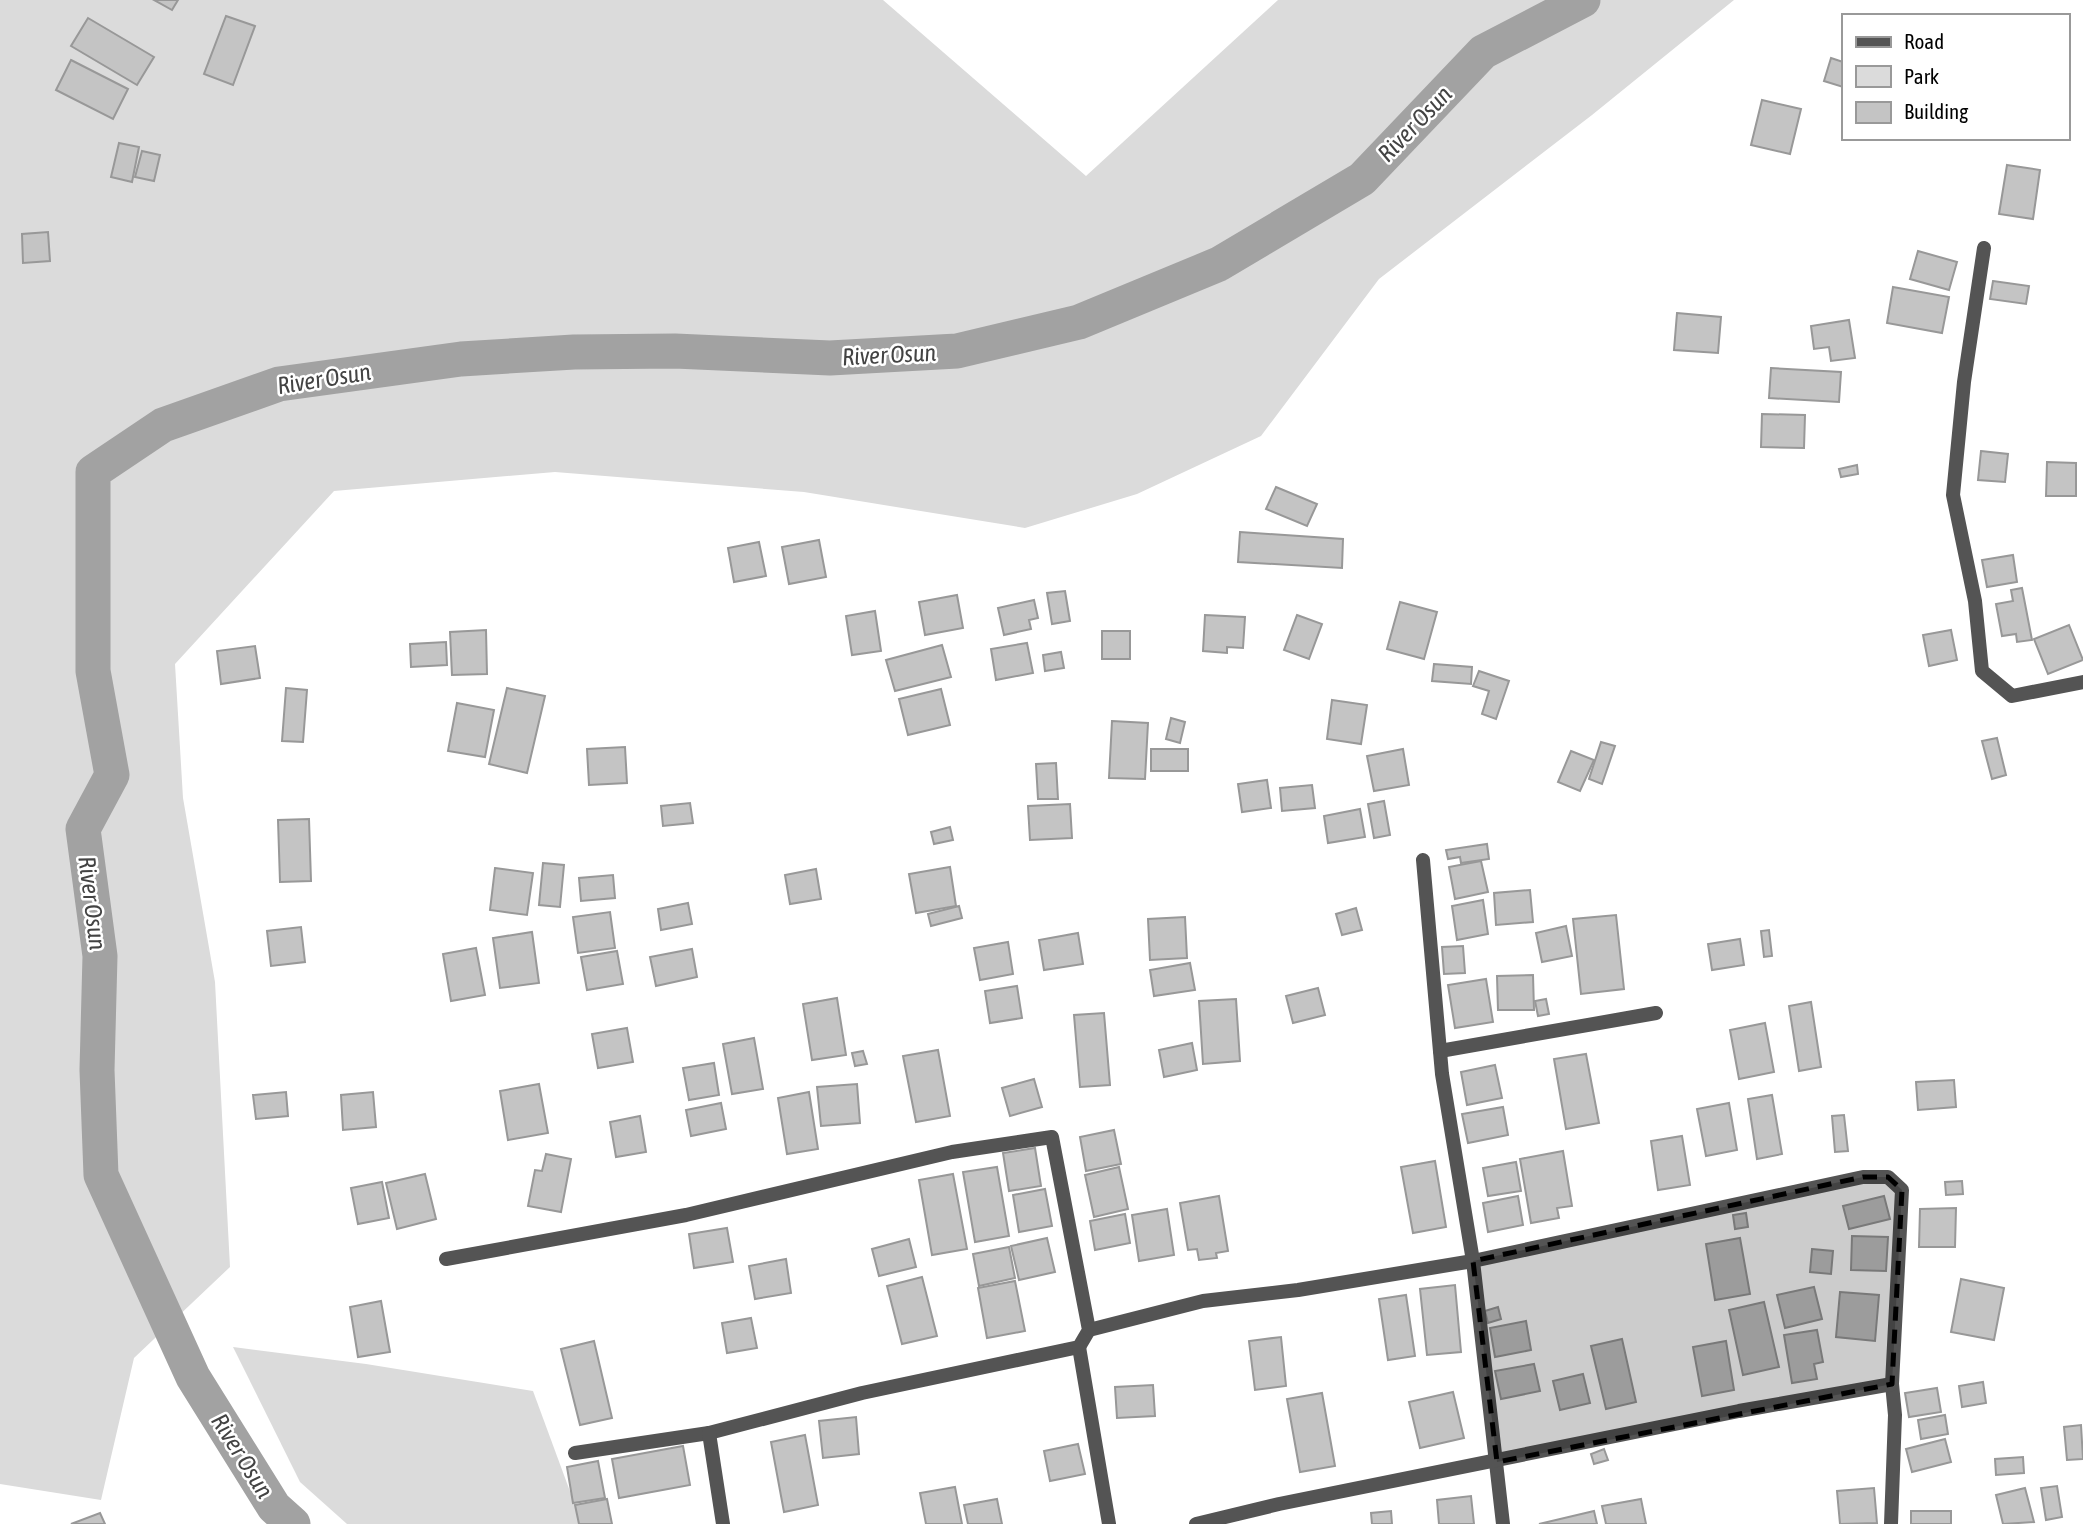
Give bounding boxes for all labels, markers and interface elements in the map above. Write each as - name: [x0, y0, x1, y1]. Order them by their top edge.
- legend: [1842, 14, 2069, 140]
- text: Road: [1904, 29, 1944, 53]
- text: Park: [1904, 64, 1939, 88]
- water label: River Osun: [1372, 80, 1457, 167]
- text: Building: [1904, 99, 1968, 123]
- water label: River Osun: [841, 339, 937, 370]
- water label: River Osun: [275, 358, 373, 399]
- water label: River Osun: [73, 855, 112, 952]
- water label: River Osun: [206, 1409, 279, 1503]

